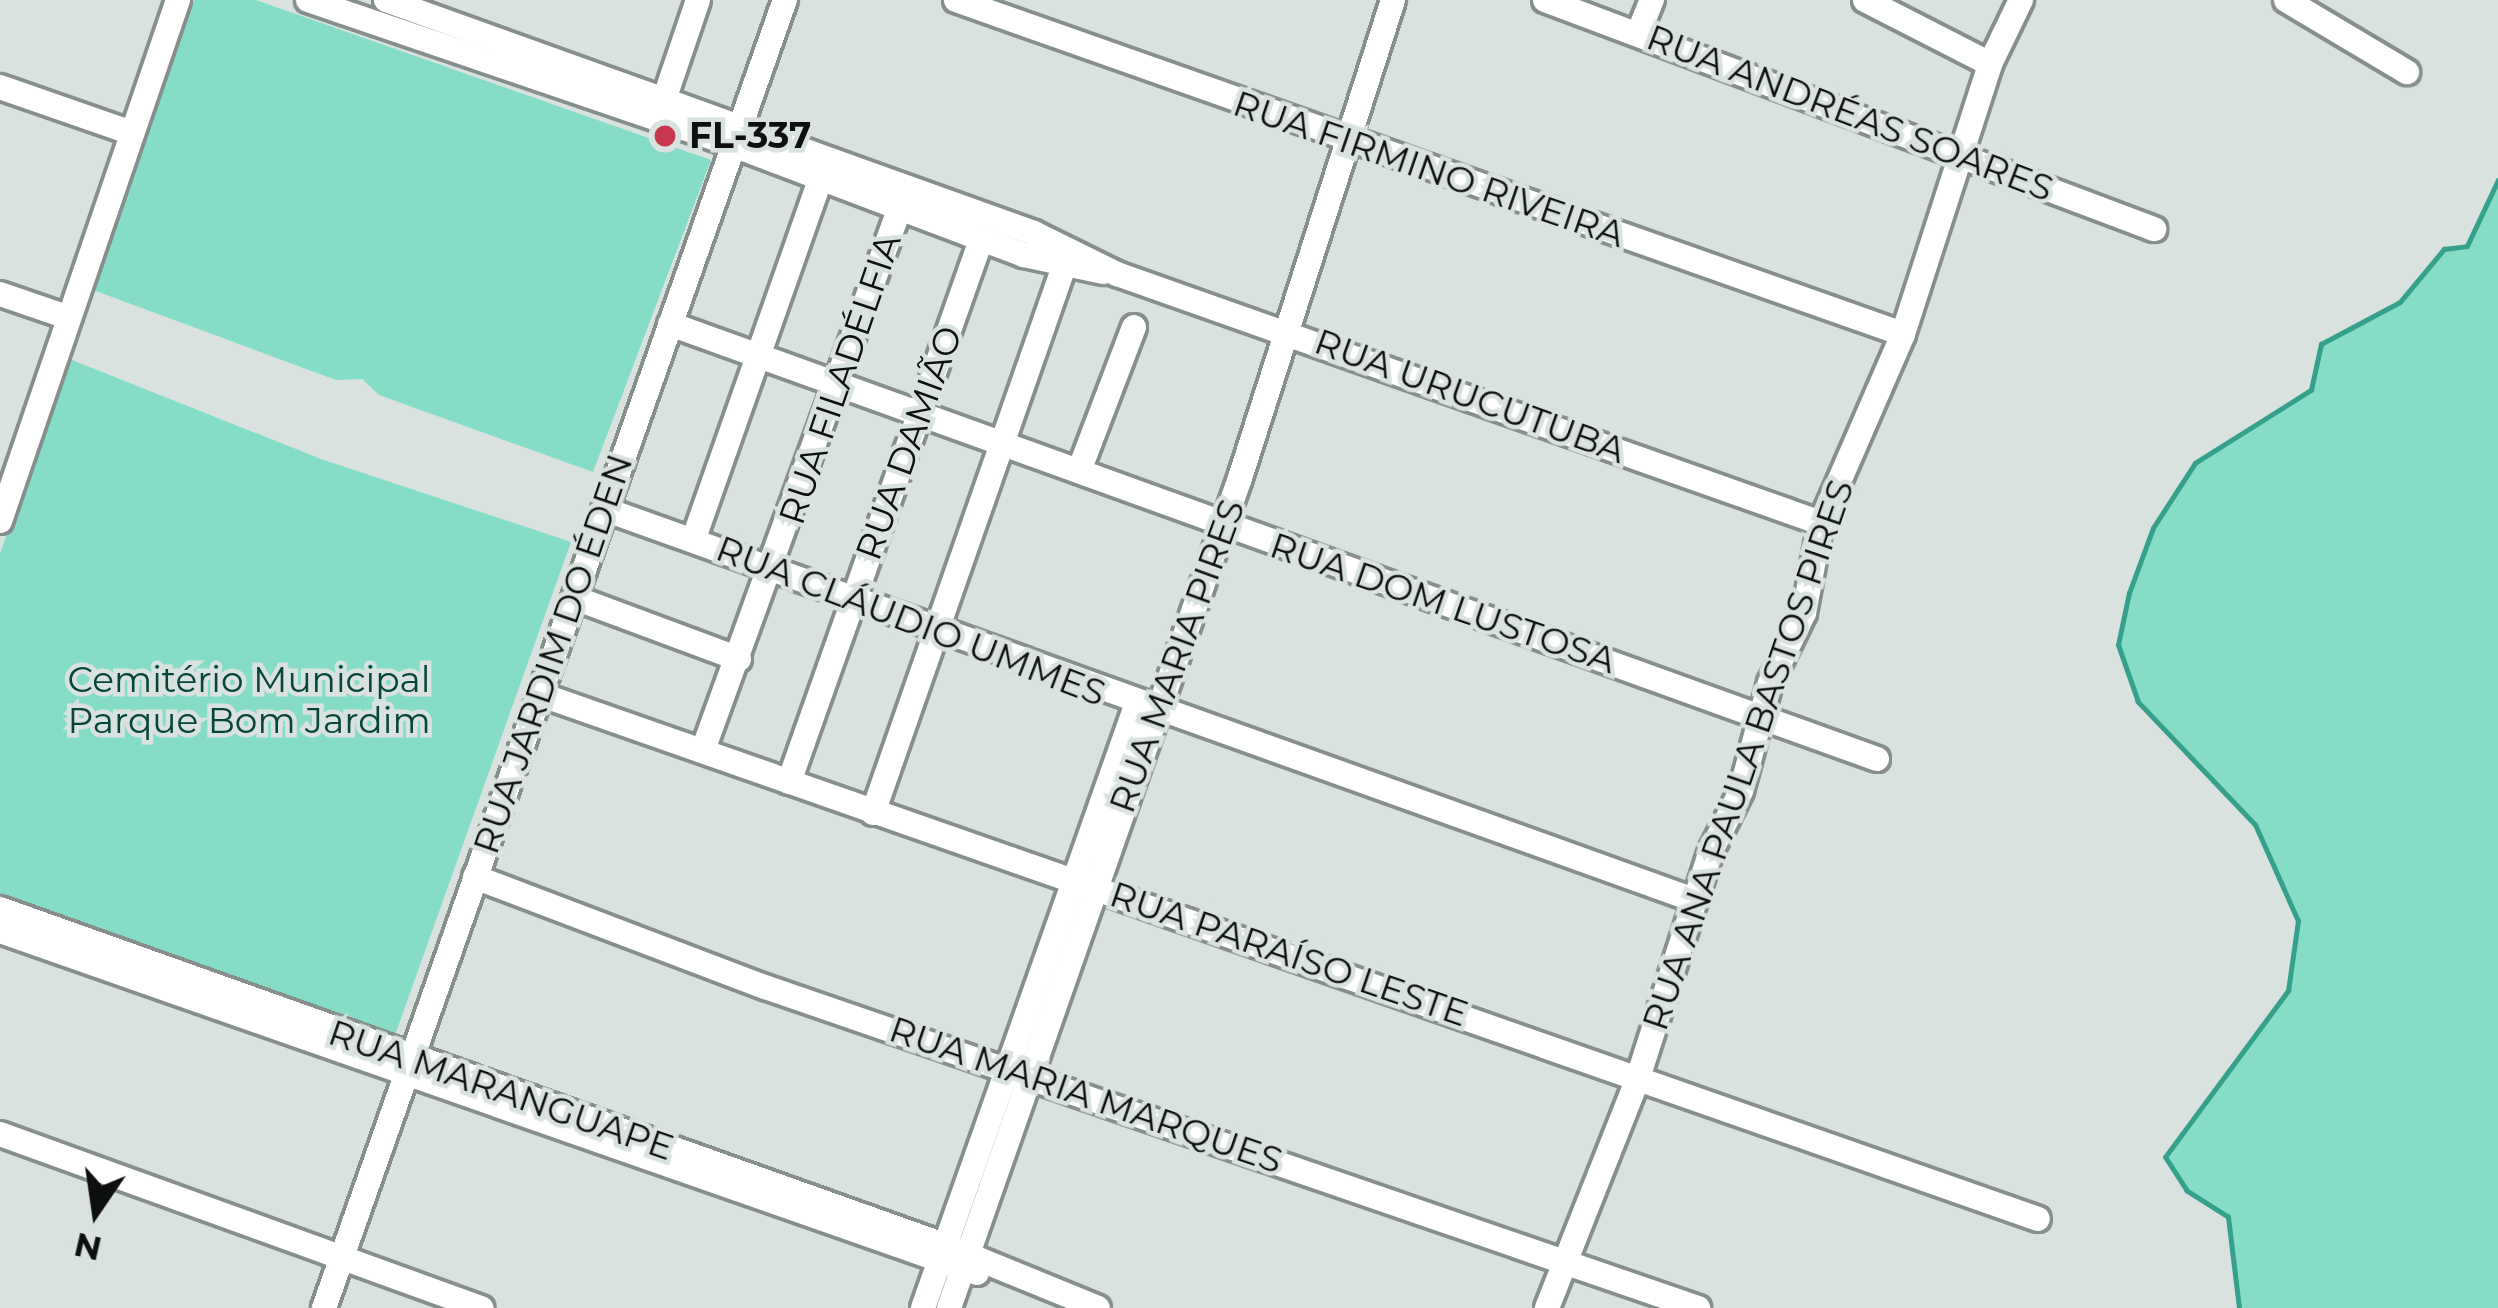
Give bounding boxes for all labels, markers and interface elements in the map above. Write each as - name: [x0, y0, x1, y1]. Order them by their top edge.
- street label: RUA ANDRÉAS SOARES: [1641, 15, 2059, 211]
- street label: RUA FIRMINO RIVEIRA: [1228, 82, 1630, 256]
- place label: FL-337: [689, 114, 811, 158]
- marker: FL-337: [652, 123, 678, 149]
- street label: RUA FILADÉLFIA: [770, 228, 910, 530]
- street label: RUA DAMIÃO: [847, 320, 971, 566]
- street label: RUA URUCUTUBA: [1309, 320, 1631, 472]
- street label: RUA JARDIM DO ÉDEN: [464, 449, 642, 859]
- street label: RUA ANA PAULA BASTOS PIRES: [1633, 474, 1863, 1036]
- street label: RUA MARIA PIRES: [1100, 493, 1254, 819]
- street label: RUA DOM LUSTOSA: [1265, 524, 1621, 682]
- street label: RUA CLÁUDIO UMMES: [710, 527, 1112, 715]
- park label: Cemitério Municipal Parque Bom Jardim: [67, 657, 431, 742]
- street label: RUA PARAÍSO LESTE: [1104, 872, 1474, 1036]
- street label: RUA MARIA MARQUES: [884, 1007, 1288, 1183]
- street label: RUA MARANGUAPE: [323, 1011, 679, 1169]
- north arrow: [36, 1152, 156, 1272]
- text: N: [70, 1225, 105, 1270]

